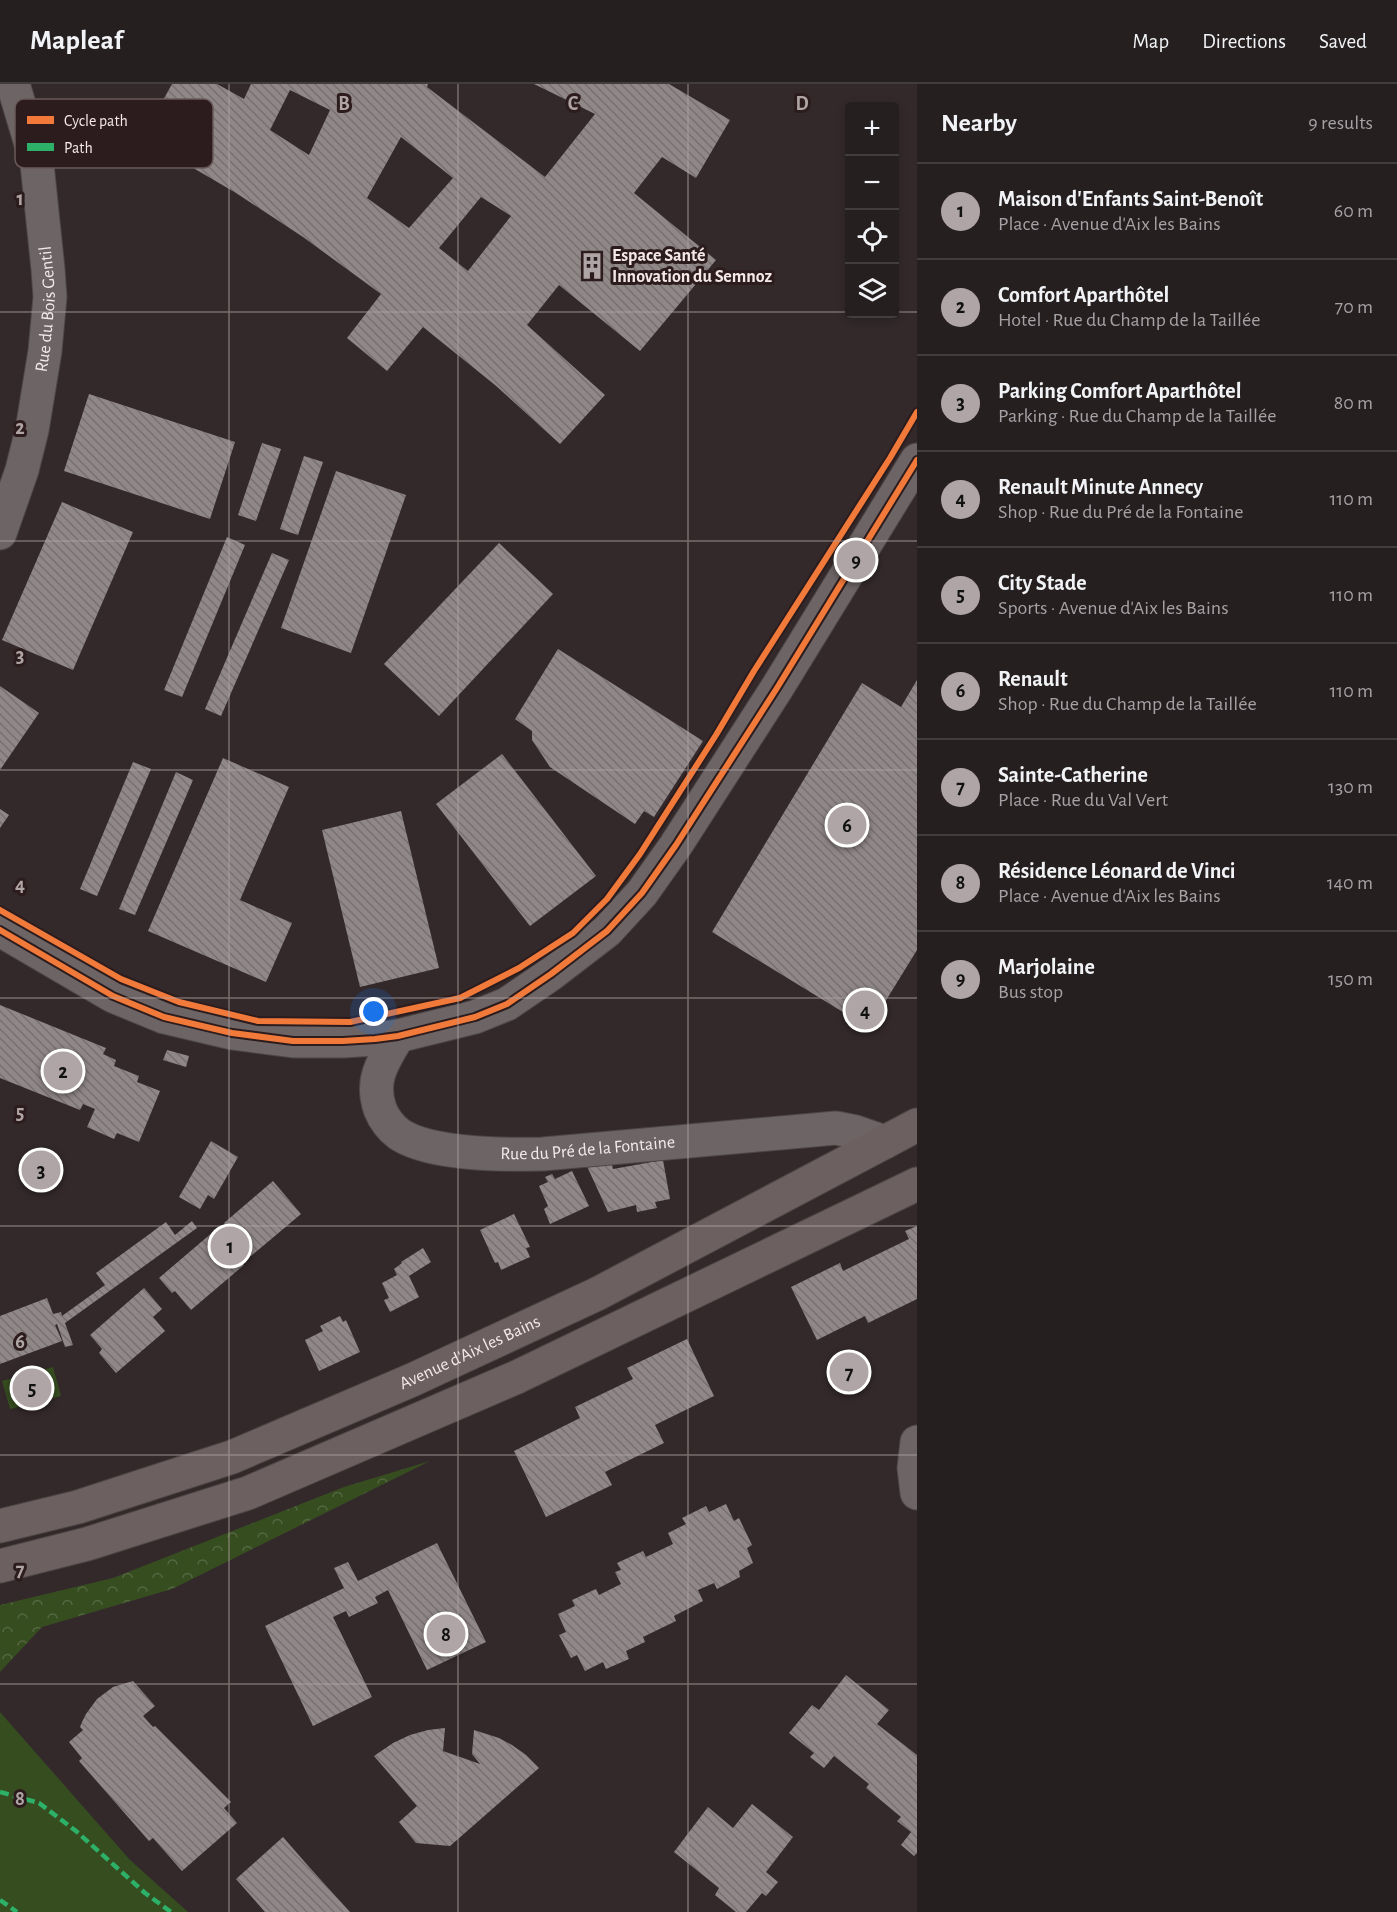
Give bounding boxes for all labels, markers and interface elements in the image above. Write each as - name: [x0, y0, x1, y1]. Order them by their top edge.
- text: Mapleaf: [30, 27, 123, 55]
- text: Map: [1133, 31, 1169, 52]
- text: Directions: [1202, 31, 1286, 52]
- text: Saved: [1319, 31, 1367, 52]
- text: B: [338, 94, 350, 114]
- text: C: [568, 94, 579, 114]
- text: D: [795, 94, 809, 114]
- legend: [15, 99, 213, 168]
- map controls: [845, 102, 899, 318]
- button: +: [845, 102, 899, 156]
- text: Nearby: [941, 110, 1017, 136]
- text: Cycle path: [64, 113, 128, 130]
- text: 9 results: [1308, 113, 1373, 133]
- text: Path: [64, 140, 93, 156]
- button: −: [845, 156, 899, 210]
- text: Maison d'Enfants Saint-Benoît: [998, 188, 1263, 210]
- text: 1: [16, 189, 24, 209]
- text: 1: [957, 201, 964, 221]
- text: 60 m: [1334, 201, 1373, 221]
- button: locate: [845, 210, 899, 264]
- text: Place · Avenue d'Aix les Bains: [998, 214, 1221, 234]
- street label: Rue du Bois Gentil: [33, 245, 59, 373]
- place label: Espace Santé Innovation du Semnoz: [612, 247, 773, 286]
- building icon: Espace Santé Innovation du Semnoz: [577, 251, 607, 281]
- button: layers: [845, 264, 899, 318]
- text: Comfort Aparthôtel: [998, 284, 1169, 306]
- text: 2: [956, 297, 965, 317]
- text: 70 m: [1335, 297, 1373, 317]
- text: Hotel · Rue du Champ de la Taillée: [998, 310, 1260, 330]
- text: Parking Comfort Aparthôtel: [998, 380, 1241, 402]
- text: 3: [956, 393, 965, 413]
- text: 80 m: [1334, 393, 1373, 413]
- text: Parking · Rue du Champ de la Taillée: [998, 406, 1276, 426]
- text: 2: [15, 418, 25, 438]
- text: Renault Minute Annecy: [998, 476, 1203, 498]
- text: 4: [955, 489, 966, 509]
- text: 110 m: [1329, 489, 1373, 509]
- text: Shop · Rue du Pré de la Fontaine: [998, 502, 1243, 522]
- pin: 9: [836, 538, 876, 582]
- text: City Stade: [998, 572, 1087, 594]
- text: 5: [956, 585, 965, 605]
- text: 110 m: [1329, 585, 1373, 605]
- text: Sports · Avenue d'Aix les Bains: [998, 598, 1229, 618]
- text: 3: [16, 646, 24, 666]
- text: Renault: [998, 668, 1068, 690]
- text: 6: [956, 681, 965, 701]
- text: 110 m: [1329, 681, 1373, 701]
- text: Shop · Rue du Champ de la Taillée: [998, 694, 1257, 714]
- text: Sainte-Catherine: [998, 764, 1148, 786]
- text: 7: [956, 777, 965, 797]
- text: 130 m: [1328, 777, 1373, 797]
- text: Place · Rue du Val Vert: [998, 790, 1168, 810]
- pin: 6: [828, 802, 866, 848]
- text: Résidence Léonard de Vinci: [998, 860, 1236, 882]
- text: 8: [956, 873, 965, 893]
- text: 140 m: [1327, 873, 1373, 893]
- text: 4: [15, 875, 25, 895]
- text: Place · Avenue d'Aix les Bains: [998, 886, 1221, 906]
- text: Marjolaine: [998, 956, 1095, 978]
- text: 9: [956, 969, 965, 989]
- text: 150 m: [1328, 969, 1373, 989]
- text: Bus stop: [998, 982, 1063, 1002]
- pin: 4: [846, 988, 884, 1032]
- your location: [359, 997, 388, 1026]
- pin: 2: [44, 1048, 82, 1094]
- text: 5: [16, 1103, 24, 1123]
- street label: Rue du Pré de la Fontaine: [500, 1133, 676, 1163]
- pin: 3: [22, 1148, 60, 1192]
- pin: 1: [210, 1224, 250, 1268]
- street label: Avenue d'Aix les Bains: [397, 1313, 543, 1393]
- text: 6: [15, 1332, 25, 1352]
- pin: 7: [830, 1350, 868, 1394]
- pin: 5: [12, 1366, 51, 1410]
- text: 7: [16, 1560, 25, 1580]
- pin: 8: [426, 1612, 466, 1656]
- text: 8: [15, 1789, 25, 1809]

